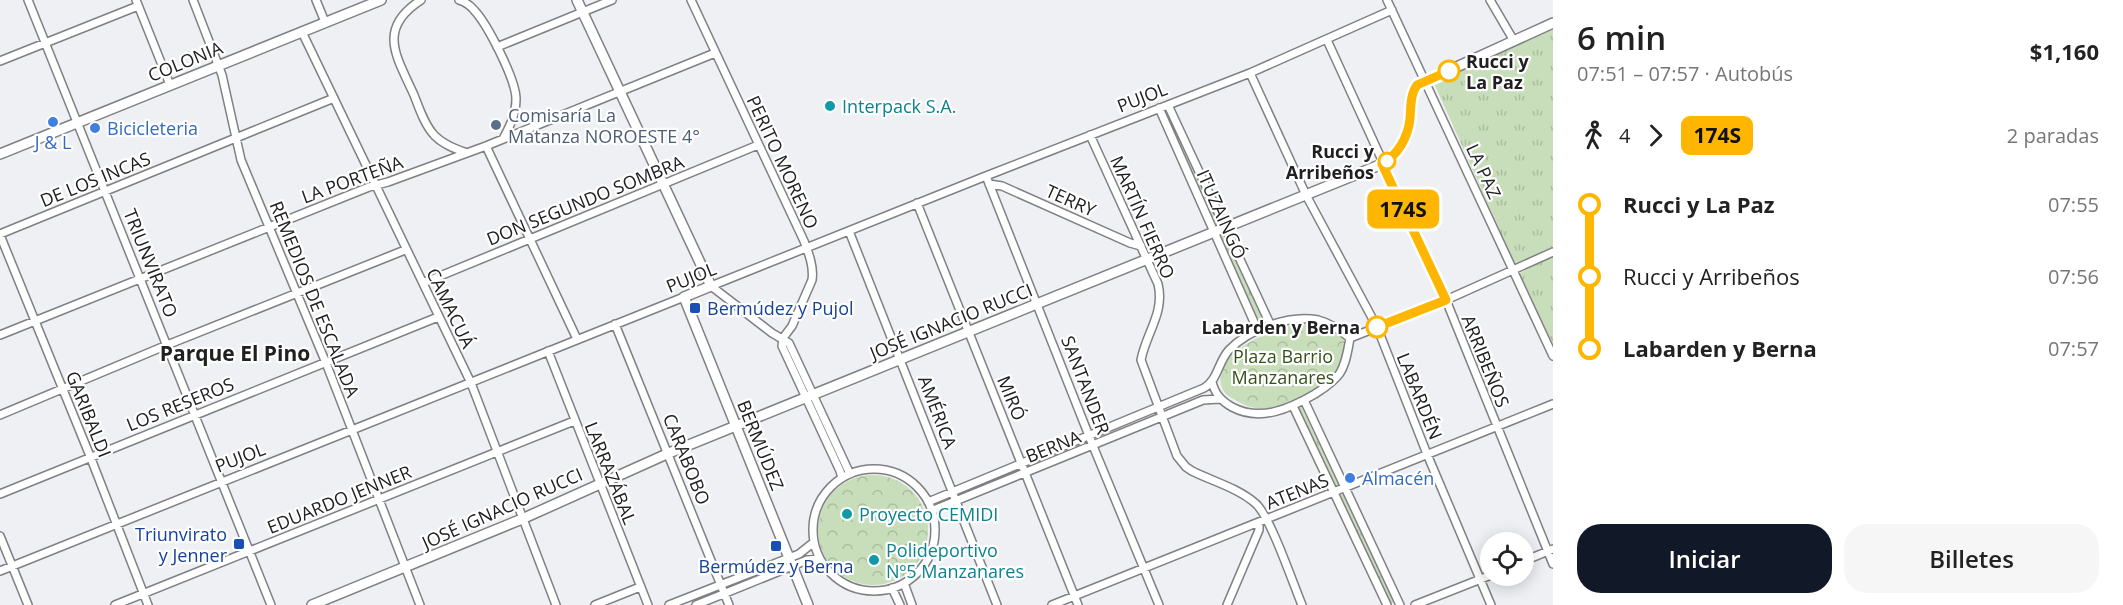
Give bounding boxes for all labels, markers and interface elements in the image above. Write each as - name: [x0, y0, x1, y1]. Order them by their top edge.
- text: 6 min: [1577, 15, 1666, 60]
- street label: COLONIA: [144, 35, 227, 87]
- text: $1,160: [2030, 36, 2099, 66]
- place label: Rucci y La Paz: [1466, 49, 1529, 94]
- marker: Rucci y La Paz: [1438, 60, 1460, 82]
- text: 07:51 – 07:57 · Autobús: [1577, 60, 1793, 87]
- street label: PUJOL: [1113, 76, 1171, 118]
- street label: PERITO MORENO: [742, 91, 824, 233]
- place label: Interpack S.A.: [842, 94, 956, 118]
- marker: Interpack S.A.: [823, 99, 837, 113]
- place label: Comisaría La Matanza NOROESTE 4°: [508, 103, 700, 148]
- marker: J & L: [46, 115, 60, 129]
- place label: Bicicleteria: [107, 116, 198, 140]
- marker: Comisaría La Matanza NOROESTE 4°: [489, 118, 503, 132]
- icon: walk: [1577, 119, 1610, 152]
- icon: forward: [1639, 119, 1672, 152]
- marker: Bicicleteria: [88, 121, 102, 135]
- text: 174S: [1693, 121, 1741, 149]
- text: 4: [1619, 122, 1630, 149]
- text: 2 paradas: [2007, 122, 2099, 149]
- place label: J & L: [33, 130, 71, 154]
- place label: Rucci y Arribeños: [1286, 139, 1375, 184]
- street label: LA PAZ: [1461, 140, 1507, 202]
- street label: DE LOS INCAS: [36, 146, 154, 212]
- street label: LA PORTEÑA: [298, 149, 407, 208]
- street label: DON SEGUNDO SOMBRA: [483, 149, 688, 251]
- street label: MARTÍN FIERRO: [1105, 152, 1181, 282]
- marker: Rucci y Arribeños: [1378, 152, 1396, 170]
- street label: ITUZAINGÓ: [1192, 166, 1252, 262]
- street label: TERRY: [1042, 178, 1101, 222]
- text: Rucci y La Paz: [1623, 189, 1775, 219]
- line badge: 174S: [1361, 190, 1445, 228]
- text: 07:55: [2048, 191, 2099, 218]
- text: 174S: [1379, 195, 1427, 223]
- street label: REMEDIOS DE ESCALADA: [265, 197, 366, 401]
- street label: TRIUNVIRATO: [118, 205, 184, 321]
- street label: PUJOL: [662, 256, 720, 298]
- text: Rucci y Arribeños: [1623, 261, 1800, 291]
- text: 07:56: [2048, 263, 2099, 290]
- street label: CAMACUÁ: [421, 264, 481, 353]
- street label: JOSÉ IGNACIO RUCCI: [864, 277, 1036, 365]
- place label: Bermúdez y Pujol: [707, 296, 854, 320]
- marker: Bermúdez y Pujol: [688, 301, 702, 315]
- street label: ARRIBEÑOS: [1457, 311, 1515, 411]
- place label: Labarden y Berna: [1201, 315, 1360, 339]
- marker: Labarden y Berna: [1366, 316, 1388, 338]
- street label: SANTANDER: [1056, 332, 1116, 438]
- text: Labarden y Berna: [1623, 333, 1817, 363]
- text: 07:57: [2048, 335, 2099, 362]
- district label: Parque El Pino: [160, 339, 310, 367]
- park label: Plaza Barrio Manzanares: [1232, 344, 1334, 389]
- street label: LABARDÉN: [1392, 349, 1448, 443]
- street label: GARIBALDI: [61, 367, 117, 461]
- street label: LOS RESEROS: [123, 371, 237, 436]
- street label: AMÉRICA: [913, 372, 963, 453]
- street label: MIRÓ: [992, 372, 1032, 424]
- street label: BERMÚDEZ: [732, 396, 790, 494]
- street label: CARABOBO: [658, 410, 716, 508]
- street label: LARRAZÁBAL: [580, 418, 642, 528]
- street label: BERNA: [1022, 424, 1085, 468]
- street label: PUJOL: [211, 436, 269, 478]
- street label: EDUARDO JENNER: [263, 459, 415, 539]
- street label: JOSÉ IGNACIO RUCCI: [416, 462, 586, 555]
- place label: Almacén: [1362, 466, 1434, 490]
- street label: ATENAS: [1262, 467, 1332, 515]
- marker: Almacén: [1343, 471, 1357, 485]
- place label: Proyecto CEMIDI: [859, 502, 998, 526]
- marker: Proyecto CEMIDI: [840, 507, 854, 521]
- place label: Triunvirato y Jenner: [135, 522, 228, 567]
- button: Iniciar: [1577, 524, 1832, 593]
- button: Billetes: [1844, 524, 2099, 593]
- map controls: [1480, 532, 1534, 586]
- button: locate: [1480, 532, 1534, 586]
- marker: Triunvirato y Jenner: [232, 537, 246, 551]
- place label: Polideportivo Nº5 Manzanares: [886, 538, 1024, 583]
- marker: Bermúdez y Berna: [769, 539, 783, 553]
- marker: Polideportivo Nº5 Manzanares: [867, 553, 881, 567]
- place label: Bermúdez y Berna: [699, 554, 853, 578]

